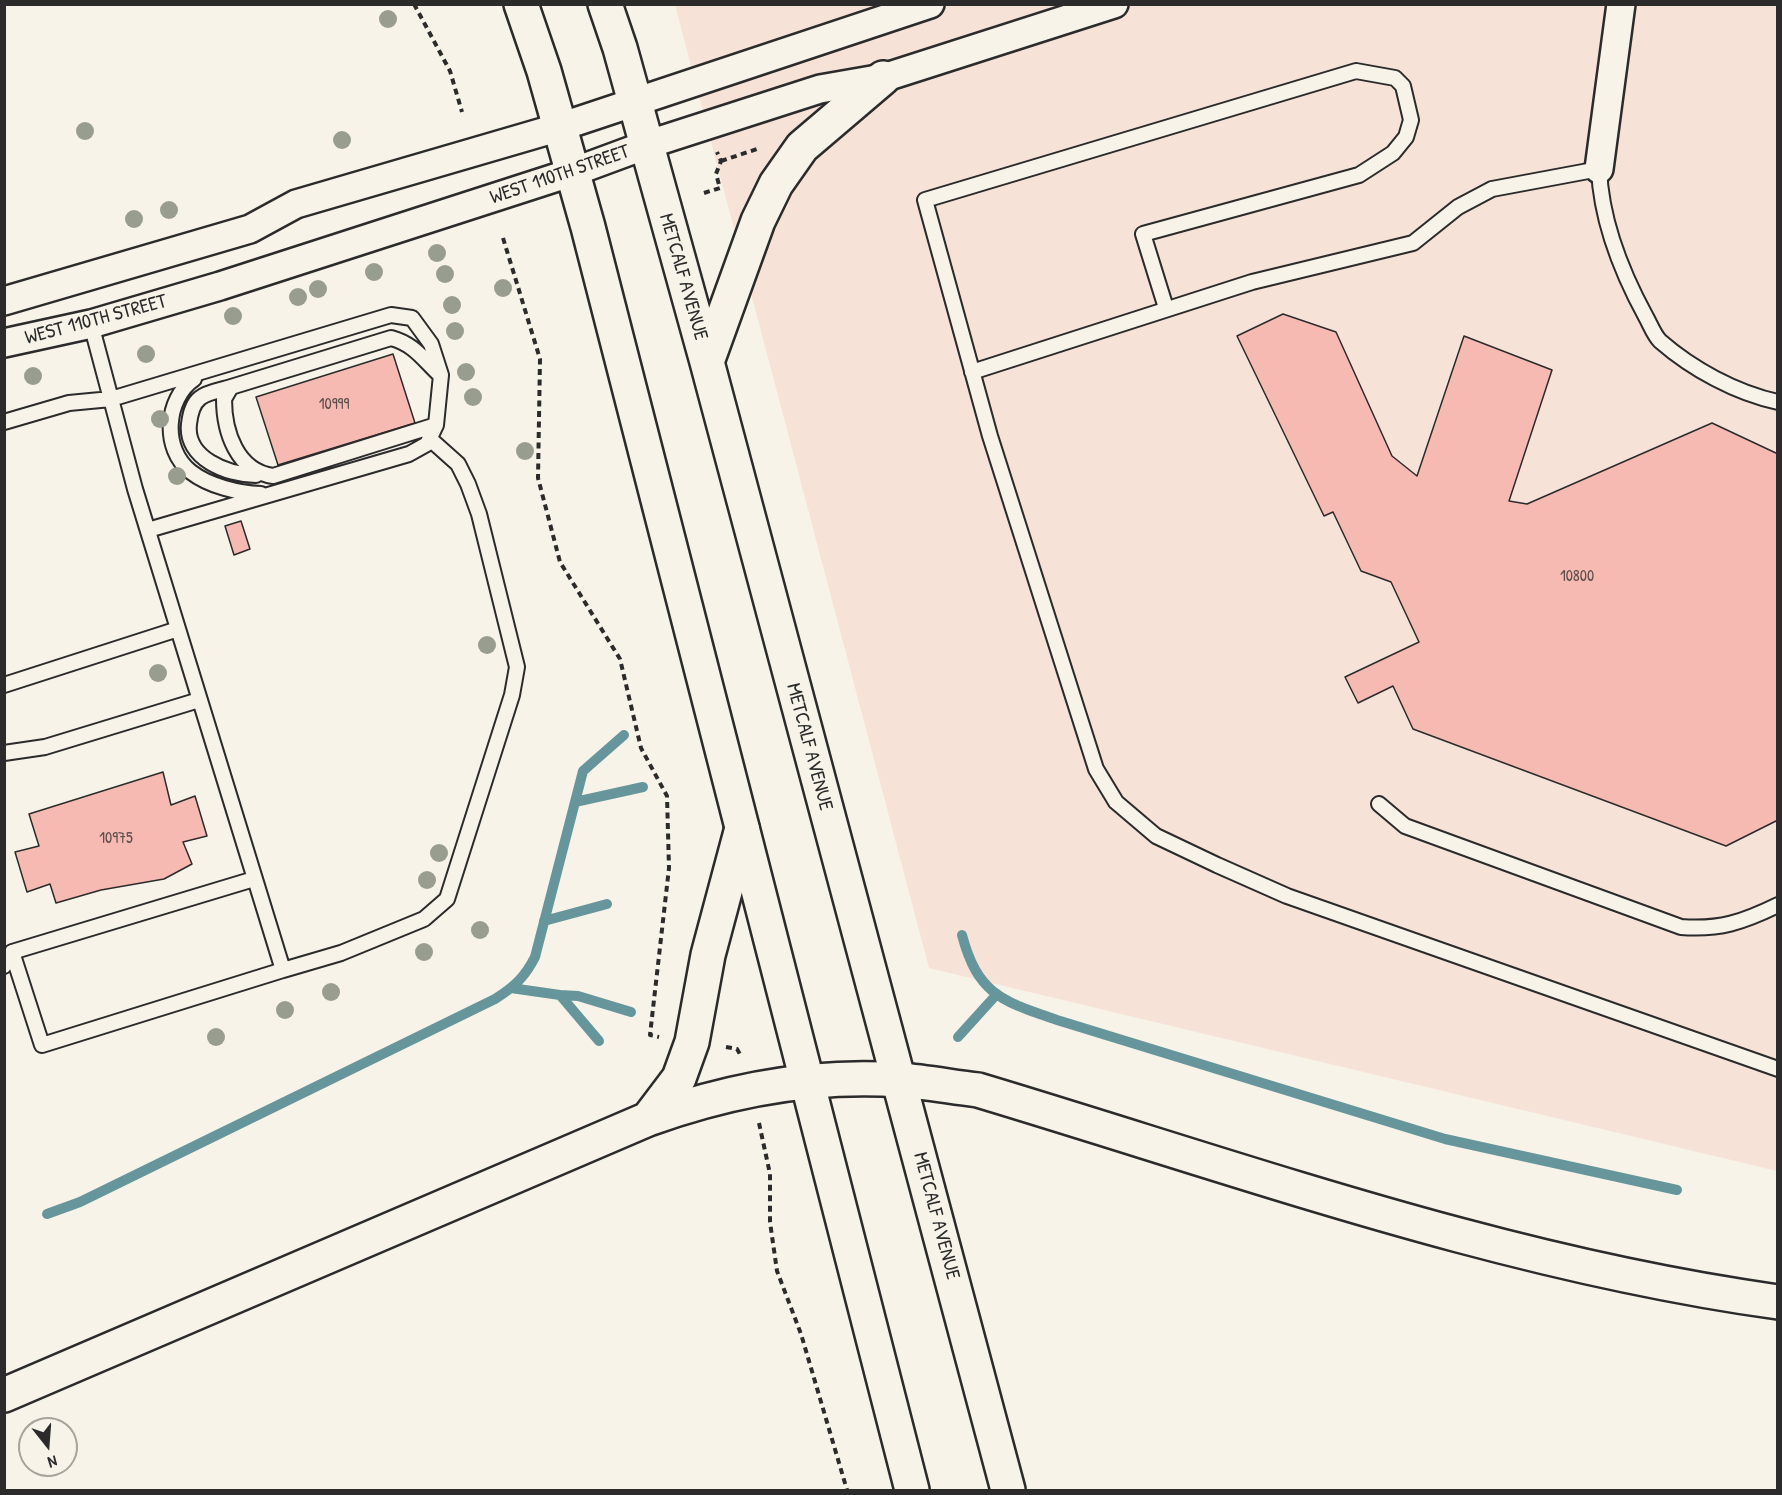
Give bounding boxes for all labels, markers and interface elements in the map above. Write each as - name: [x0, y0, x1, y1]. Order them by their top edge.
- street label: WEST 110TH STREET: [487, 140, 633, 210]
- street label: METCALF AVENUE: [653, 211, 713, 343]
- street label: WEST 110TH STREET: [22, 290, 170, 350]
- house number: 10999: [319, 395, 349, 415]
- house number: 10800: [1560, 567, 1594, 587]
- street label: METCALF AVENUE: [780, 681, 838, 813]
- house number: 10975: [99, 829, 133, 849]
- street label: METCALF AVENUE: [907, 1150, 965, 1282]
- north arrow: [18, 1417, 78, 1477]
- text: N: [45, 1451, 60, 1474]

